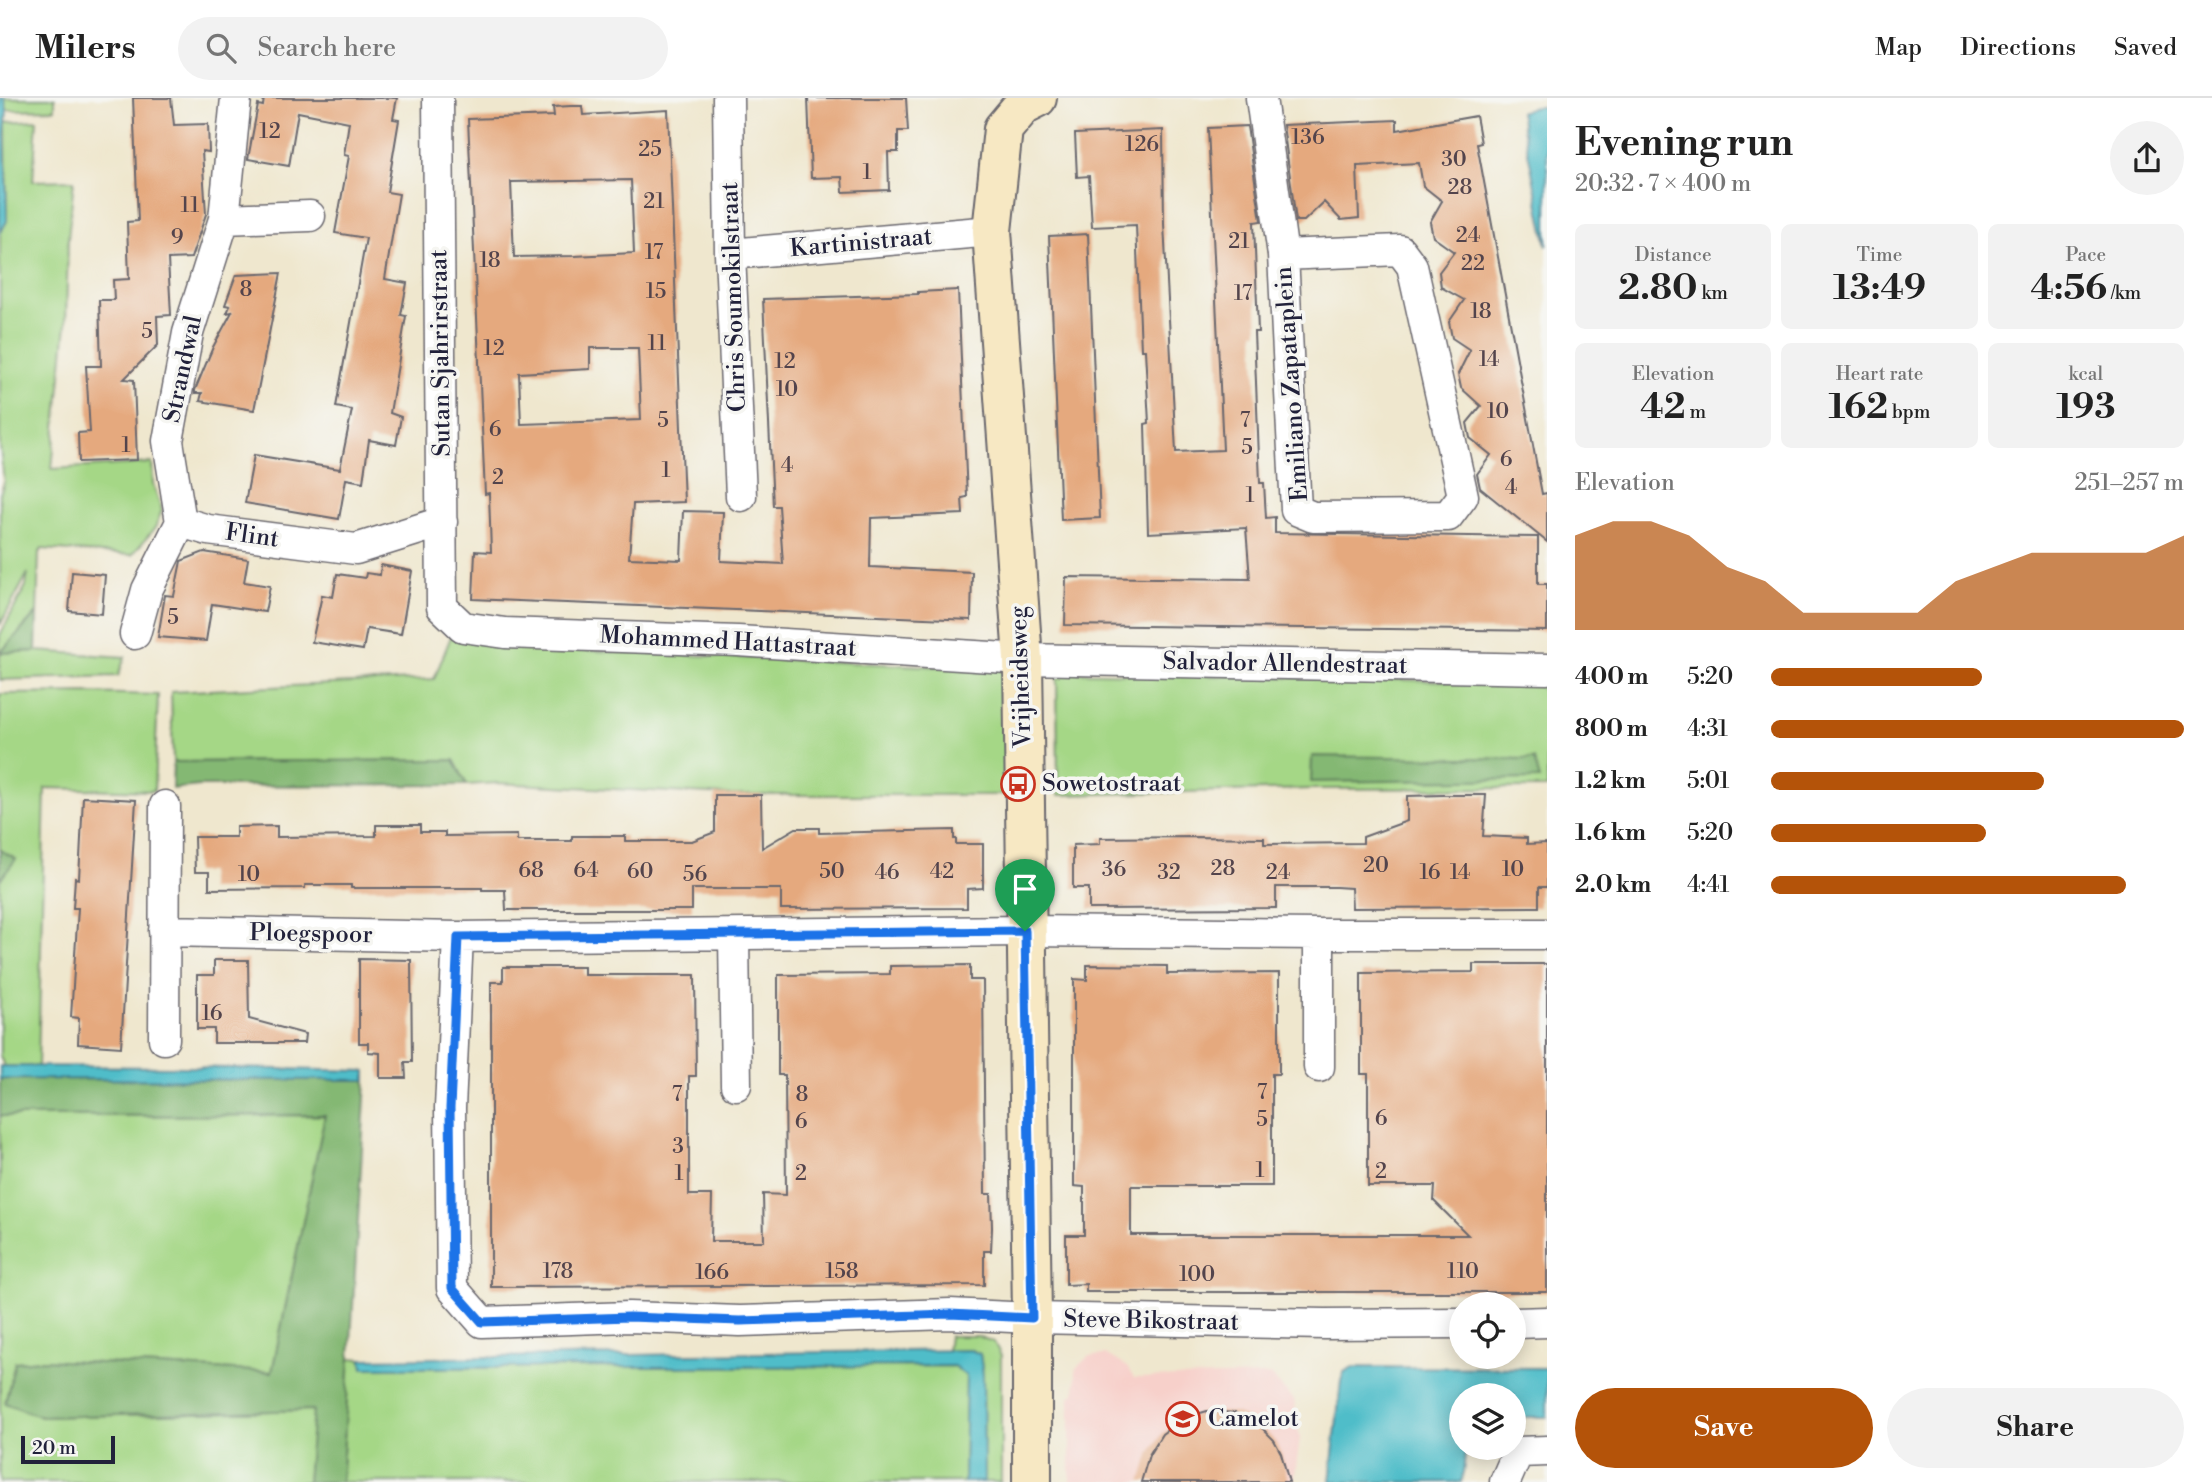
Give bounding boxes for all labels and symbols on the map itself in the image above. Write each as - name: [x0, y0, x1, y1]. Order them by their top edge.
- house number: 12: [259, 119, 281, 145]
- house number: 136: [1291, 125, 1325, 151]
- house number: 126: [1125, 132, 1159, 158]
- house number: 25: [638, 137, 662, 163]
- house number: 30: [1441, 147, 1467, 173]
- house number: 1: [862, 160, 872, 186]
- house number: 28: [1448, 175, 1472, 201]
- street label: Chris Soumokilstraat: [715, 181, 753, 413]
- house number: 21: [643, 189, 665, 215]
- house number: 11: [181, 193, 199, 219]
- street label: Kartinistraat: [789, 222, 934, 264]
- house number: 24: [1456, 223, 1480, 249]
- house number: 9: [171, 225, 183, 251]
- house number: 21: [1228, 229, 1250, 255]
- house number: 17: [645, 240, 664, 266]
- house number: 18: [479, 248, 501, 274]
- street label: Sutan Sjahrirstraat: [424, 249, 458, 457]
- house number: 22: [1461, 251, 1485, 277]
- street label: Emiliano Zapataplein: [1269, 265, 1315, 503]
- house number: 8: [240, 277, 252, 303]
- house number: 15: [646, 279, 666, 305]
- house number: 17: [1234, 281, 1253, 307]
- house number: 18: [1470, 299, 1492, 325]
- street label: Strandwal: [157, 313, 209, 425]
- house number: 5: [141, 319, 153, 345]
- house number: 11: [648, 331, 666, 357]
- house number: 12: [483, 336, 505, 362]
- house number: 14: [1479, 347, 1499, 373]
- house number: 12: [774, 349, 796, 375]
- house number: 10: [776, 377, 798, 403]
- house number: 10: [1487, 399, 1509, 425]
- house number: 5: [657, 408, 669, 434]
- house number: 7: [1240, 408, 1251, 434]
- house number: 6: [489, 417, 502, 443]
- house number: 1: [121, 433, 131, 459]
- house number: 5: [1241, 435, 1253, 461]
- house number: 6: [1500, 447, 1513, 473]
- house number: 4: [781, 453, 793, 479]
- house number: 1: [661, 458, 671, 484]
- house number: 2: [492, 465, 504, 491]
- house number: 4: [1505, 475, 1517, 501]
- house number: 1: [1245, 483, 1255, 509]
- street label: Flint: [223, 517, 281, 555]
- house number: 5: [167, 605, 179, 631]
- street label: Vrijheidsweg: [1004, 605, 1039, 749]
- street label: Mohammed Hattastraat: [599, 620, 858, 664]
- street label: Salvador Allendestraat: [1162, 647, 1408, 681]
- bus stop icon: Sowetostraat: [999, 765, 1037, 803]
- place label: Sowetostraat: [1042, 769, 1182, 799]
- house number: 20: [1363, 853, 1389, 879]
- house number: 28: [1211, 856, 1235, 882]
- house number: 36: [1102, 857, 1126, 883]
- house number: 10: [1502, 857, 1524, 883]
- house number: 68: [518, 858, 544, 884]
- house number: 64: [573, 858, 599, 884]
- house number: 60: [627, 859, 653, 885]
- house number: 50: [819, 859, 845, 885]
- house number: 42: [930, 859, 954, 885]
- pin: [995, 859, 1055, 931]
- house number: 46: [874, 860, 900, 886]
- house number: 32: [1157, 860, 1181, 886]
- house number: 24: [1266, 860, 1290, 886]
- house number: 16: [1419, 860, 1441, 886]
- house number: 14: [1450, 860, 1470, 886]
- house number: 10: [238, 862, 260, 888]
- house number: 56: [683, 862, 707, 888]
- street label: Ploegspoor: [249, 918, 373, 950]
- house number: 16: [201, 1001, 223, 1027]
- house number: 7: [1257, 1080, 1268, 1106]
- house number: 7: [672, 1082, 683, 1108]
- house number: 8: [796, 1082, 808, 1108]
- house number: 6: [1375, 1106, 1388, 1132]
- house number: 5: [1256, 1107, 1268, 1133]
- house number: 6: [795, 1109, 808, 1135]
- house number: 3: [672, 1134, 684, 1160]
- house number: 1: [1255, 1158, 1265, 1184]
- house number: 2: [1375, 1159, 1387, 1185]
- house number: 1: [674, 1161, 684, 1187]
- house number: 2: [795, 1161, 807, 1187]
- house number: 178: [543, 1259, 574, 1285]
- house number: 158: [825, 1259, 859, 1285]
- house number: 110: [1447, 1259, 1479, 1285]
- house number: 166: [695, 1260, 729, 1286]
- house number: 100: [1179, 1262, 1215, 1288]
- street label: Steve Bikostraat: [1063, 1304, 1240, 1338]
- school or university icon: Camelot: [1164, 1400, 1202, 1438]
- place label: Camelot: [1208, 1404, 1299, 1434]
- scale bar: [21, 1433, 116, 1465]

